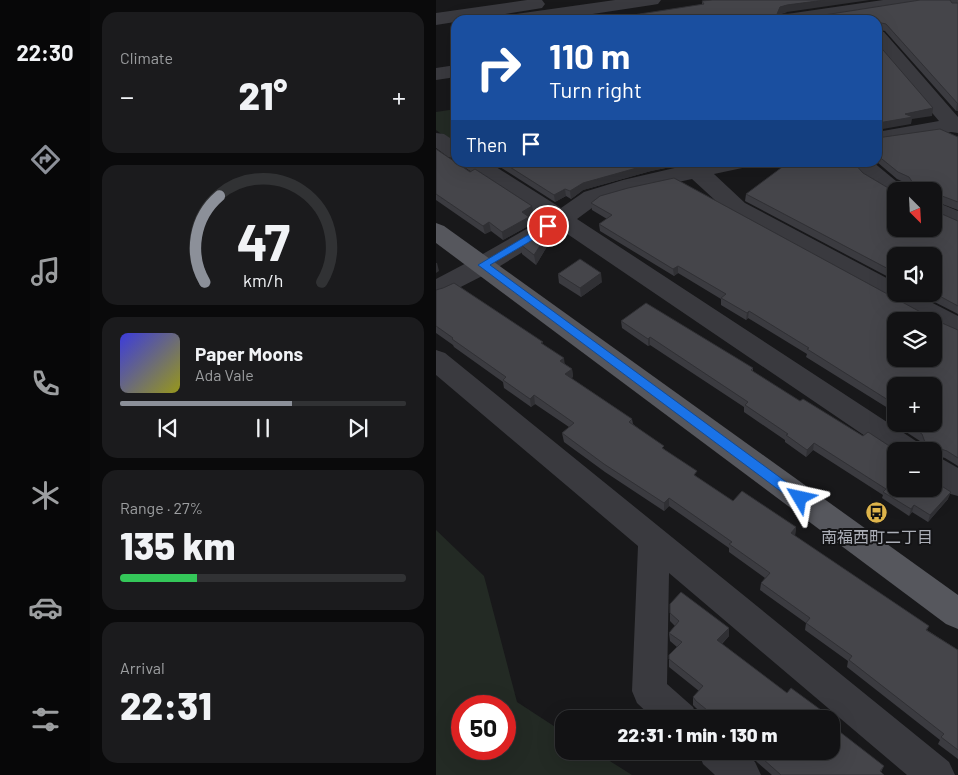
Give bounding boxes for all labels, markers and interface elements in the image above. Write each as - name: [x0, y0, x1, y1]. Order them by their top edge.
- text: 110 m: [549, 34, 630, 76]
- icon: right: [466, 35, 531, 100]
- text: 22:30: [16, 39, 74, 65]
- text: Climate: [120, 48, 173, 67]
- text: 21°: [238, 72, 288, 118]
- text: Turn right: [549, 76, 642, 102]
- text: −: [120, 79, 134, 113]
- text: +: [392, 79, 406, 113]
- icon: arrive: [517, 130, 545, 158]
- text: Then: [466, 133, 507, 156]
- icon: directions: [28, 142, 63, 177]
- north arrow: [887, 182, 942, 238]
- map controls: [887, 182, 942, 497]
- pin: [527, 205, 569, 247]
- text: 47: [236, 209, 290, 271]
- icon: arrive: [534, 212, 562, 240]
- button: sound: [887, 247, 942, 302]
- icon: music: [28, 254, 63, 289]
- text: km/h: [243, 269, 283, 291]
- button: layers: [887, 312, 942, 367]
- text: Paper Moons: [195, 342, 303, 365]
- text: Ada Vale: [195, 365, 254, 384]
- icon: phone: [28, 366, 63, 401]
- button: +: [887, 377, 942, 432]
- icon: previous: [154, 414, 182, 442]
- icon: pause: [249, 414, 277, 442]
- icon: next: [344, 414, 372, 442]
- button: −: [887, 442, 942, 497]
- position arrow: [773, 471, 825, 523]
- icon: climate: [28, 478, 63, 513]
- text: Range · 27%: [120, 498, 203, 517]
- bus stop icon: 南福西町二丁目: [865, 501, 889, 525]
- text: 135 km: [120, 522, 235, 568]
- place label: 南福西町二丁目: [821, 527, 933, 546]
- icon: car: [28, 590, 63, 625]
- text: Arrival: [120, 658, 165, 677]
- text: 22:31: [120, 682, 212, 728]
- speed limit sign: 50: [451, 695, 516, 760]
- icon: filters: [28, 702, 63, 737]
- text: 22:31 · 1 min · 130 m: [618, 723, 777, 746]

